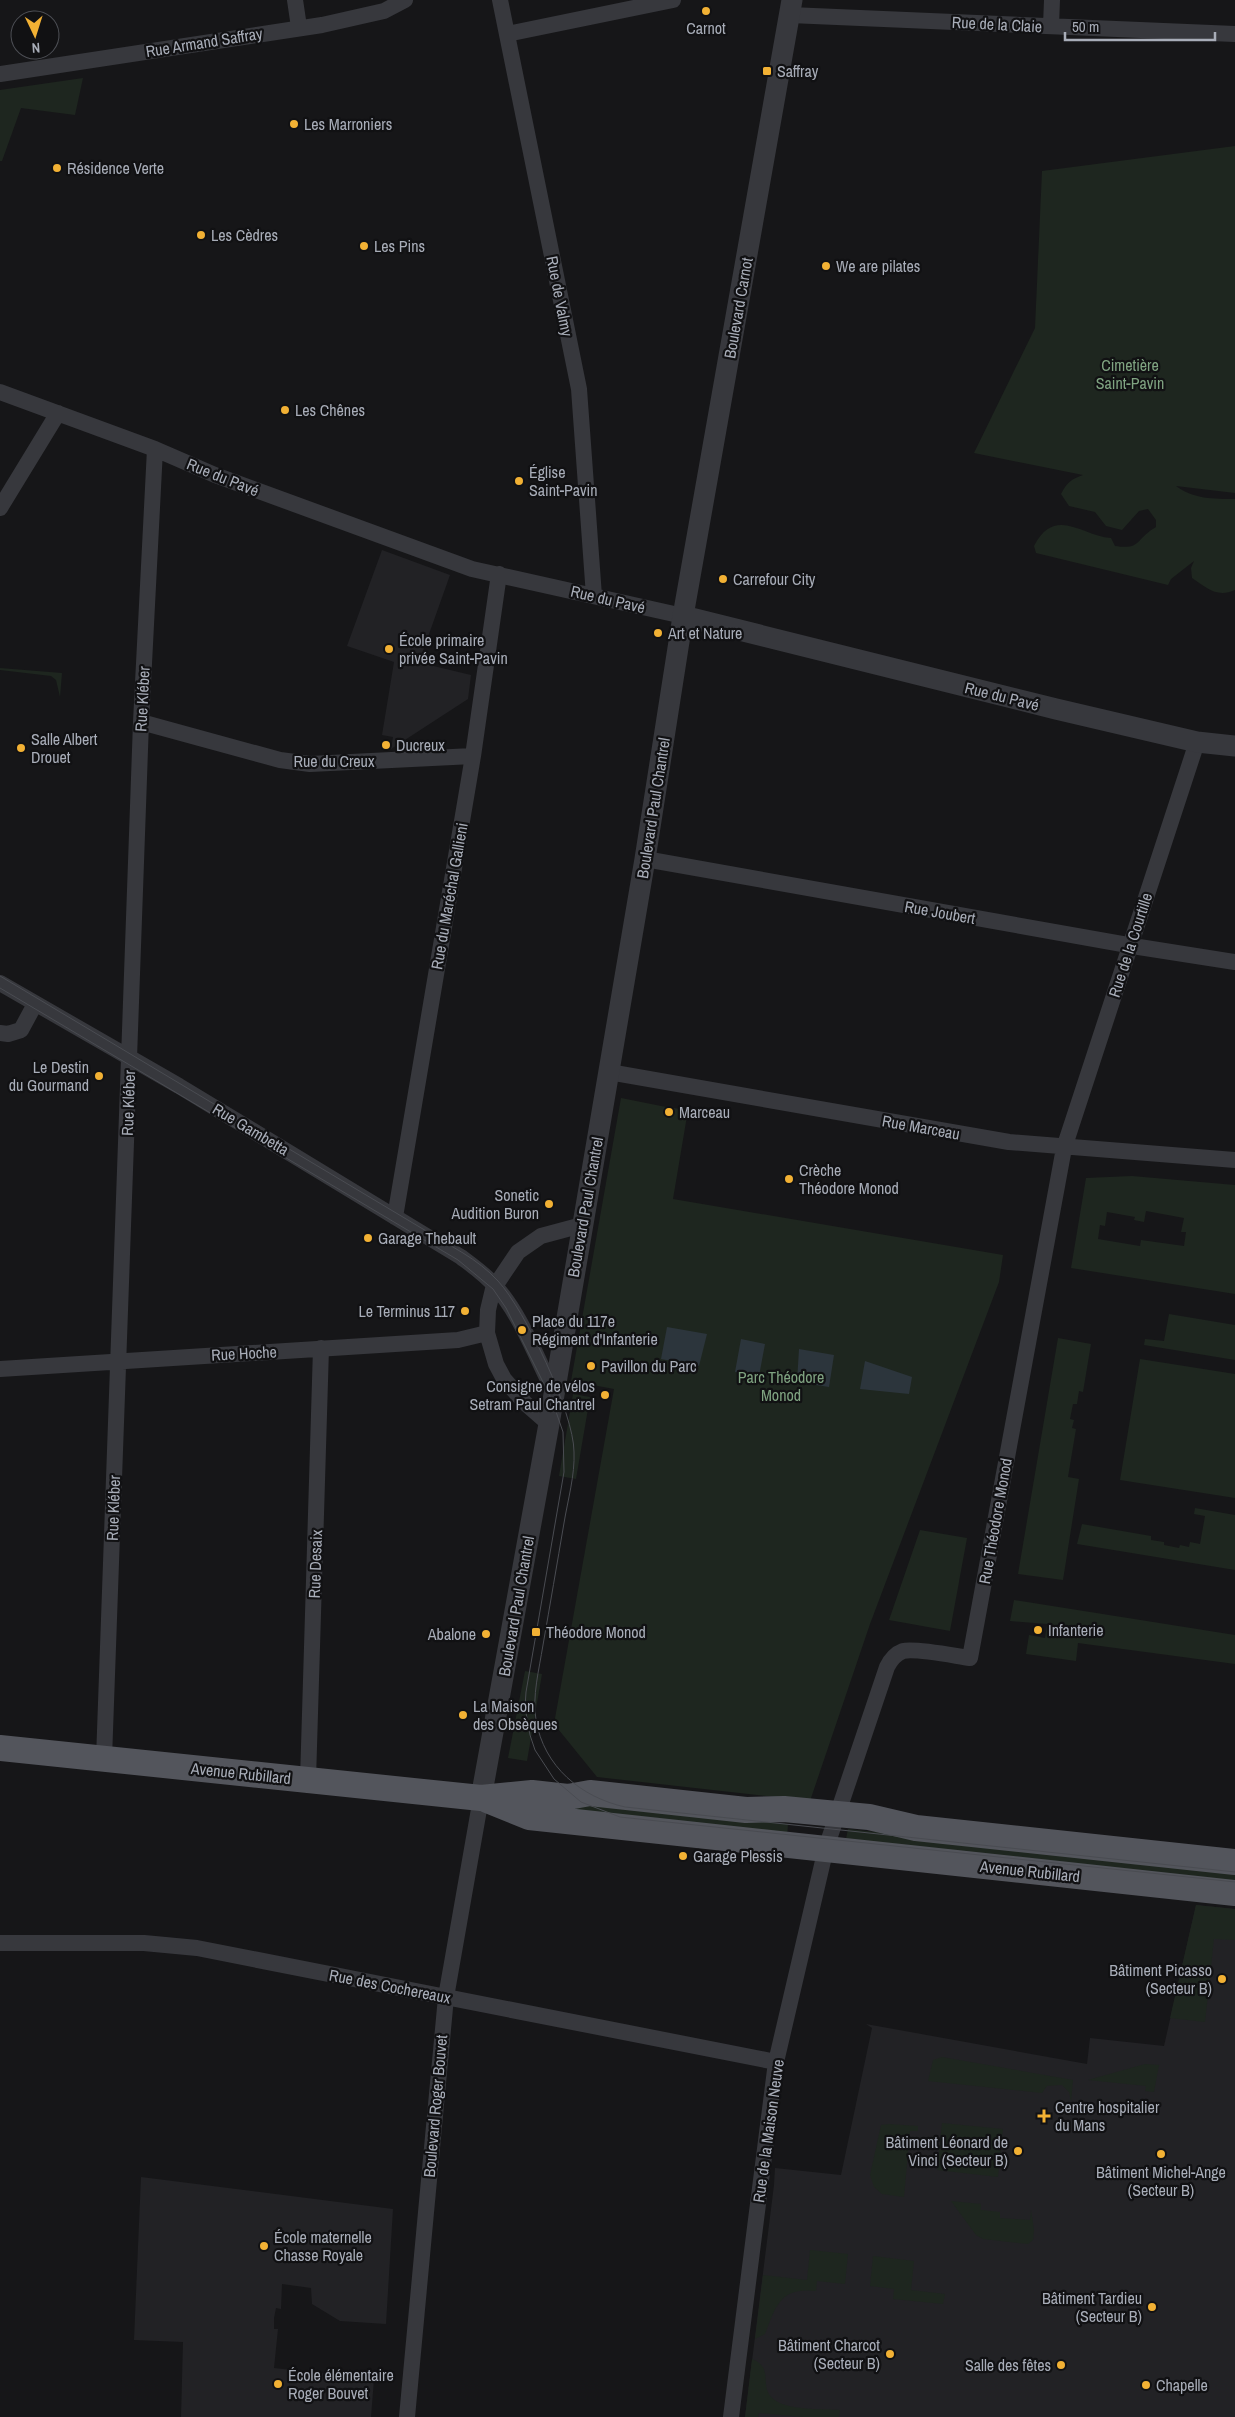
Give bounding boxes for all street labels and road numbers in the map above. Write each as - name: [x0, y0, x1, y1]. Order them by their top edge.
- street label: Rue de la Claie: [951, 11, 1043, 37]
- street label: Rue Armand Saffray: [144, 22, 264, 62]
- street label: Rue de Valmy: [541, 254, 579, 338]
- street label: Boulevard Carnot: [718, 255, 758, 360]
- street label: Rue du Pavé: [184, 453, 262, 501]
- street label: Rue du Pavé: [569, 580, 647, 618]
- street label: Rue Kléber: [129, 665, 155, 732]
- street label: Rue du Pavé: [963, 676, 1041, 716]
- street label: Boulevard Paul Chantrel: [631, 736, 675, 880]
- street label: Rue du Creux: [294, 750, 375, 772]
- street label: Rue du Maréchal Gallieni: [425, 821, 473, 971]
- street label: Rue de la Courtille: [1103, 890, 1157, 1000]
- street label: Rue Joubert: [903, 895, 977, 929]
- street label: Rue Kléber: [116, 1069, 140, 1136]
- street label: Rue Gambetta: [209, 1098, 294, 1161]
- street label: Rue Marceau: [880, 1109, 962, 1145]
- street label: Boulevard Paul Chantrel: [562, 1135, 608, 1279]
- street label: Rue Hoche: [211, 1340, 277, 1366]
- street label: Rue Théodore Monod: [973, 1456, 1017, 1586]
- street label: Rue Kléber: [101, 1474, 125, 1541]
- street label: Rue Desaix: [303, 1529, 327, 1599]
- street label: Boulevard Paul Chantrel: [493, 1534, 539, 1678]
- street label: Avenue Rubillard: [189, 1757, 292, 1789]
- street label: Avenue Rubillard: [978, 1855, 1081, 1887]
- street label: Rue des Cochereaux: [327, 1963, 453, 2009]
- street label: Boulevard Roger Bouvet: [418, 2033, 452, 2178]
- street label: Rue de la Maison Neuve: [747, 2058, 789, 2204]

